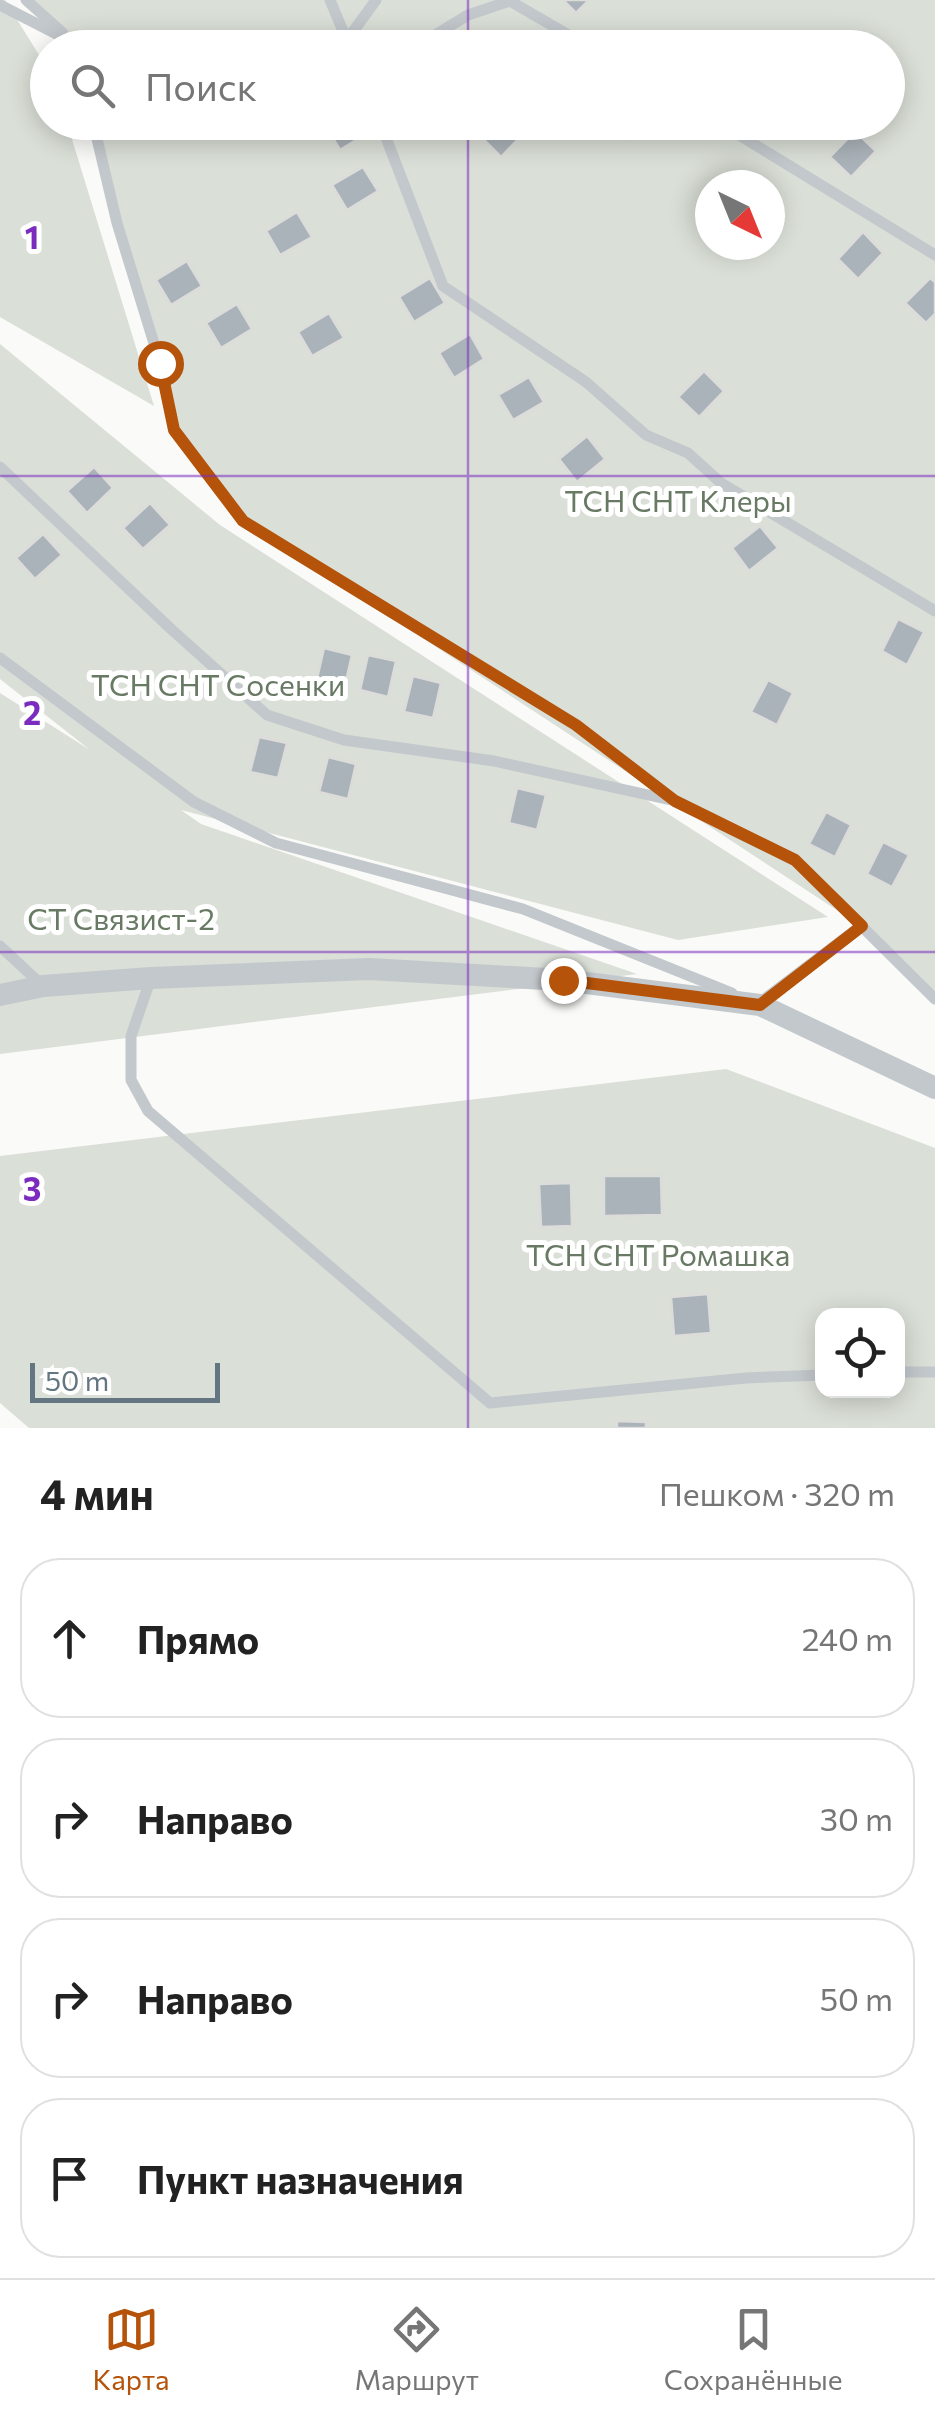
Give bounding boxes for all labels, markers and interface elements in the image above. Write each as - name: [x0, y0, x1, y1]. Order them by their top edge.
- search box: [30, 30, 905, 140]
- icon: search: [65, 58, 120, 113]
- text: Поиск: [145, 62, 257, 109]
- north arrow: [695, 170, 785, 260]
- text: 1: [25, 216, 39, 256]
- route start: [138, 341, 184, 387]
- park label: ТСН СНТ Клеры: [564, 481, 792, 518]
- park label: ТСН СНТ Сосенки: [91, 665, 345, 702]
- text: 2: [23, 692, 41, 732]
- park label: СТ Связист-2: [27, 899, 215, 936]
- route end: [541, 958, 587, 1004]
- text: 3: [23, 1168, 41, 1208]
- park label: ТСН СНТ Ромашка: [526, 1235, 790, 1272]
- map controls: [815, 1308, 905, 1398]
- button: locate: [815, 1308, 905, 1398]
- scale bar: [30, 1358, 220, 1402]
- text: 50 m: [45, 1363, 109, 1397]
- text: 4 мин: [40, 1467, 154, 1519]
- text: Пешком · 320 m: [659, 1473, 895, 1513]
- icon: ahead: [42, 1611, 97, 1666]
- text: Прямо: [137, 1615, 259, 1662]
- text: 240 m: [802, 1618, 893, 1658]
- icon: right: [42, 1791, 97, 1846]
- text: Направо: [137, 1795, 293, 1842]
- text: 30 m: [820, 1798, 893, 1838]
- icon: right: [42, 1971, 97, 2026]
- text: Направо: [137, 1975, 293, 2022]
- text: 50 m: [820, 1978, 893, 2018]
- icon: arrive: [42, 2151, 97, 2206]
- text: Пункт назначения: [137, 2155, 464, 2202]
- tab: Карта: [92, 2302, 170, 2396]
- tab: Маршрут: [355, 2302, 479, 2396]
- tab: Сохранённые: [664, 2302, 843, 2396]

